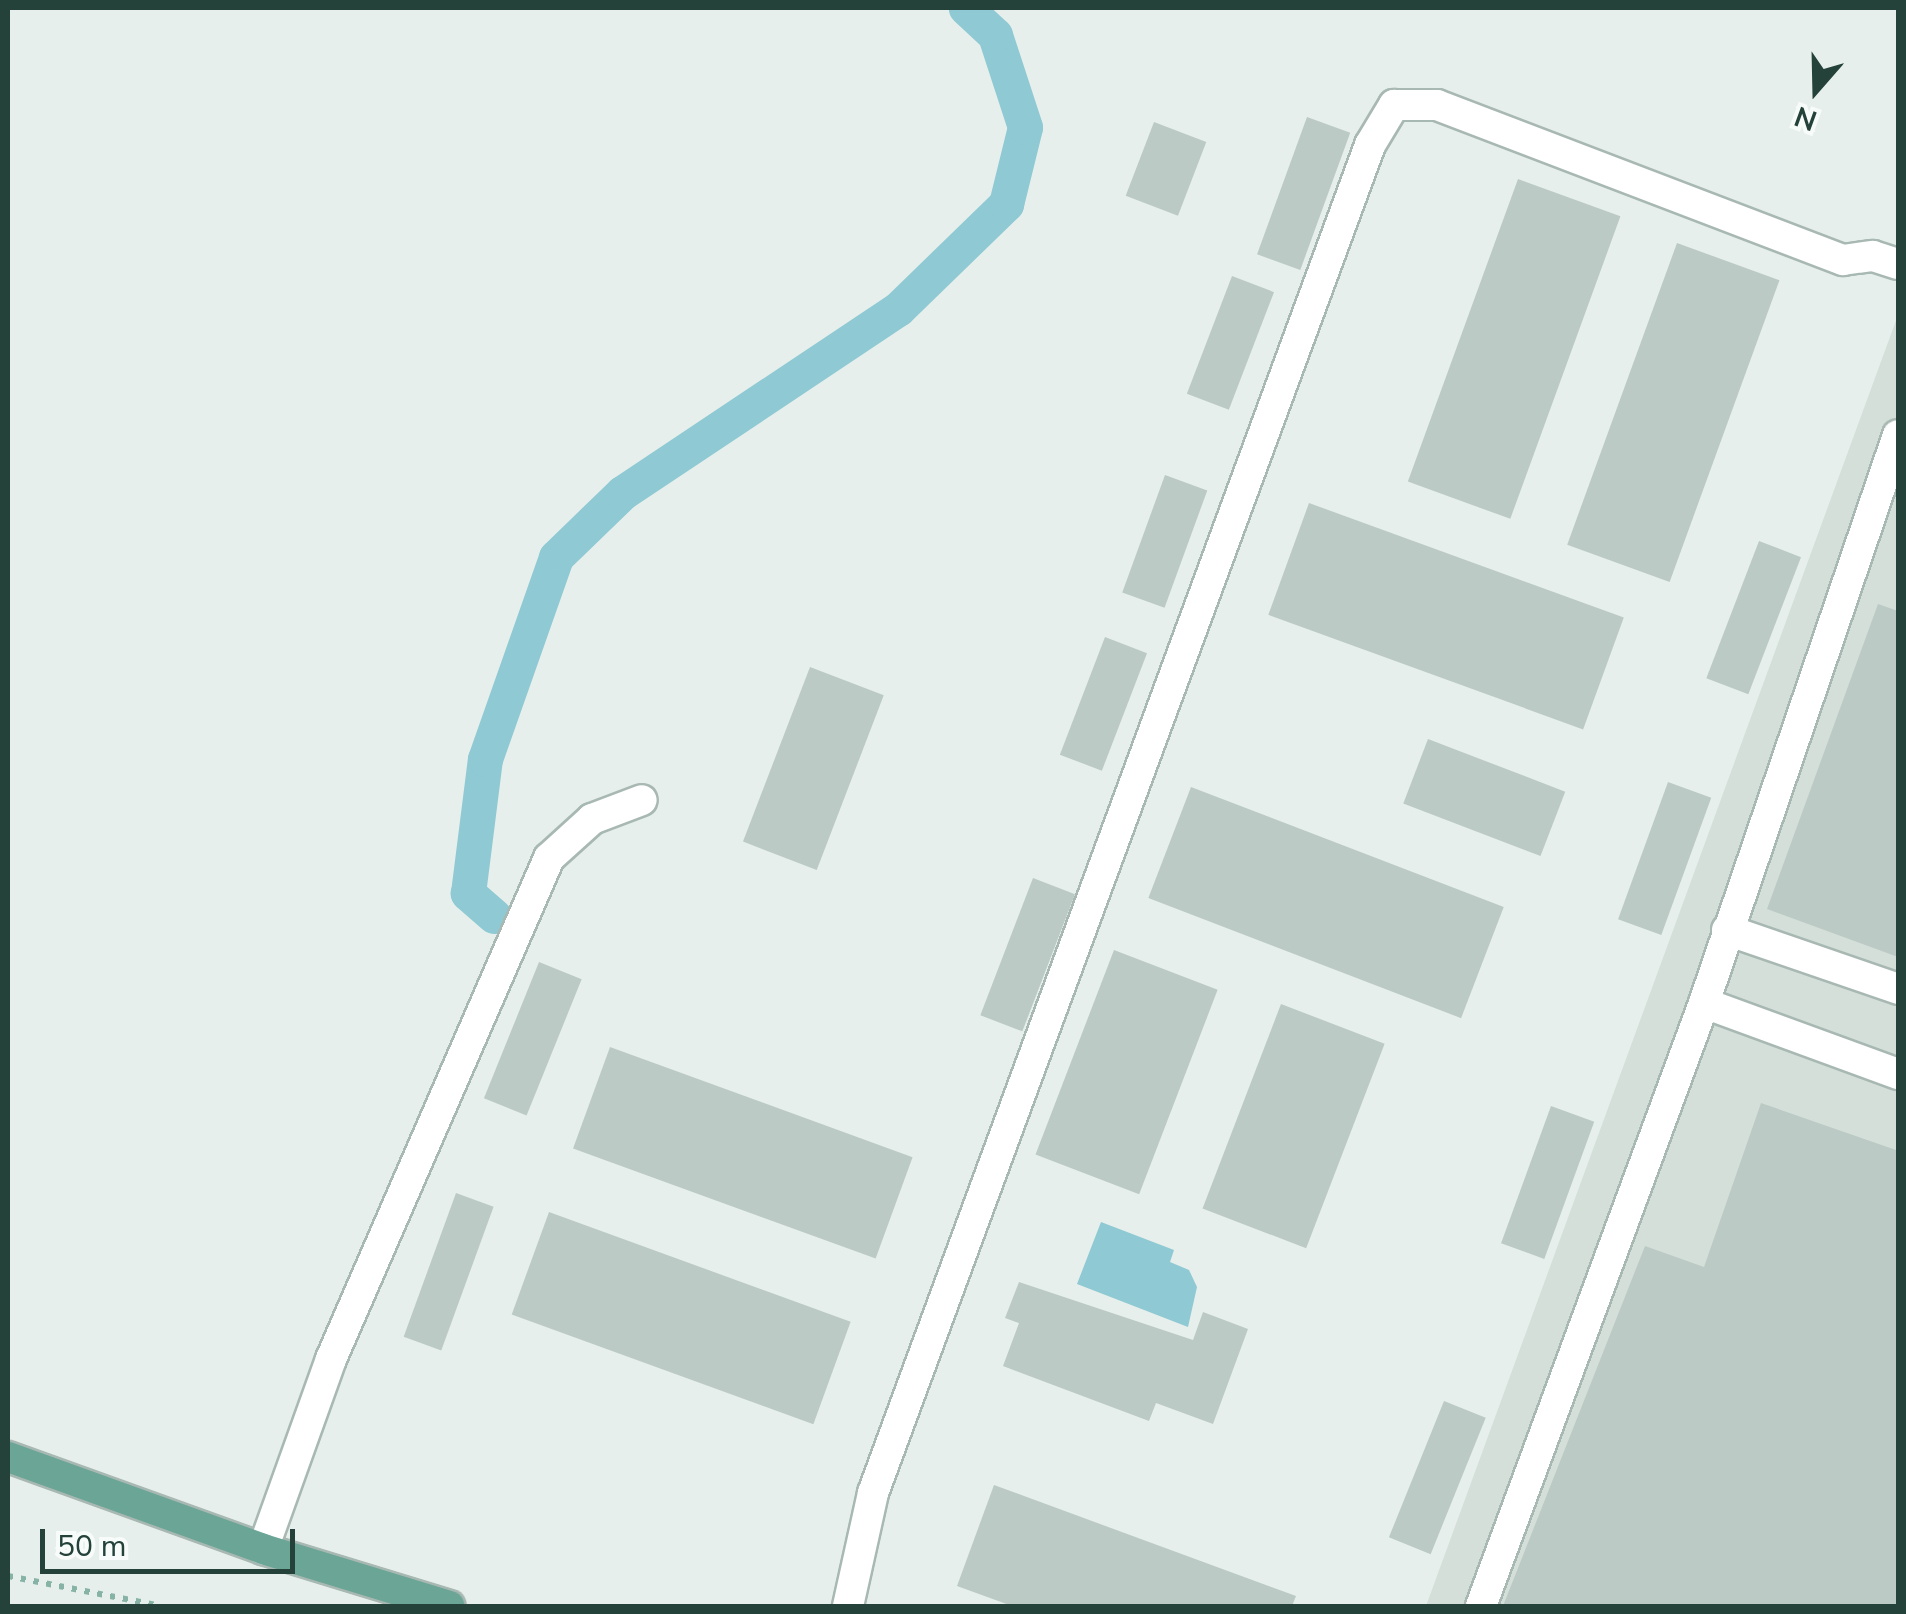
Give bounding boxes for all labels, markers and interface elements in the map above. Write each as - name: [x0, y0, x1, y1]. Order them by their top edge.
- north arrow: [1766, 40, 1866, 140]
- text: N: [1789, 97, 1822, 140]
- scale bar: [45, 1509, 300, 1571]
- text: 50 m: [57, 1526, 126, 1567]

